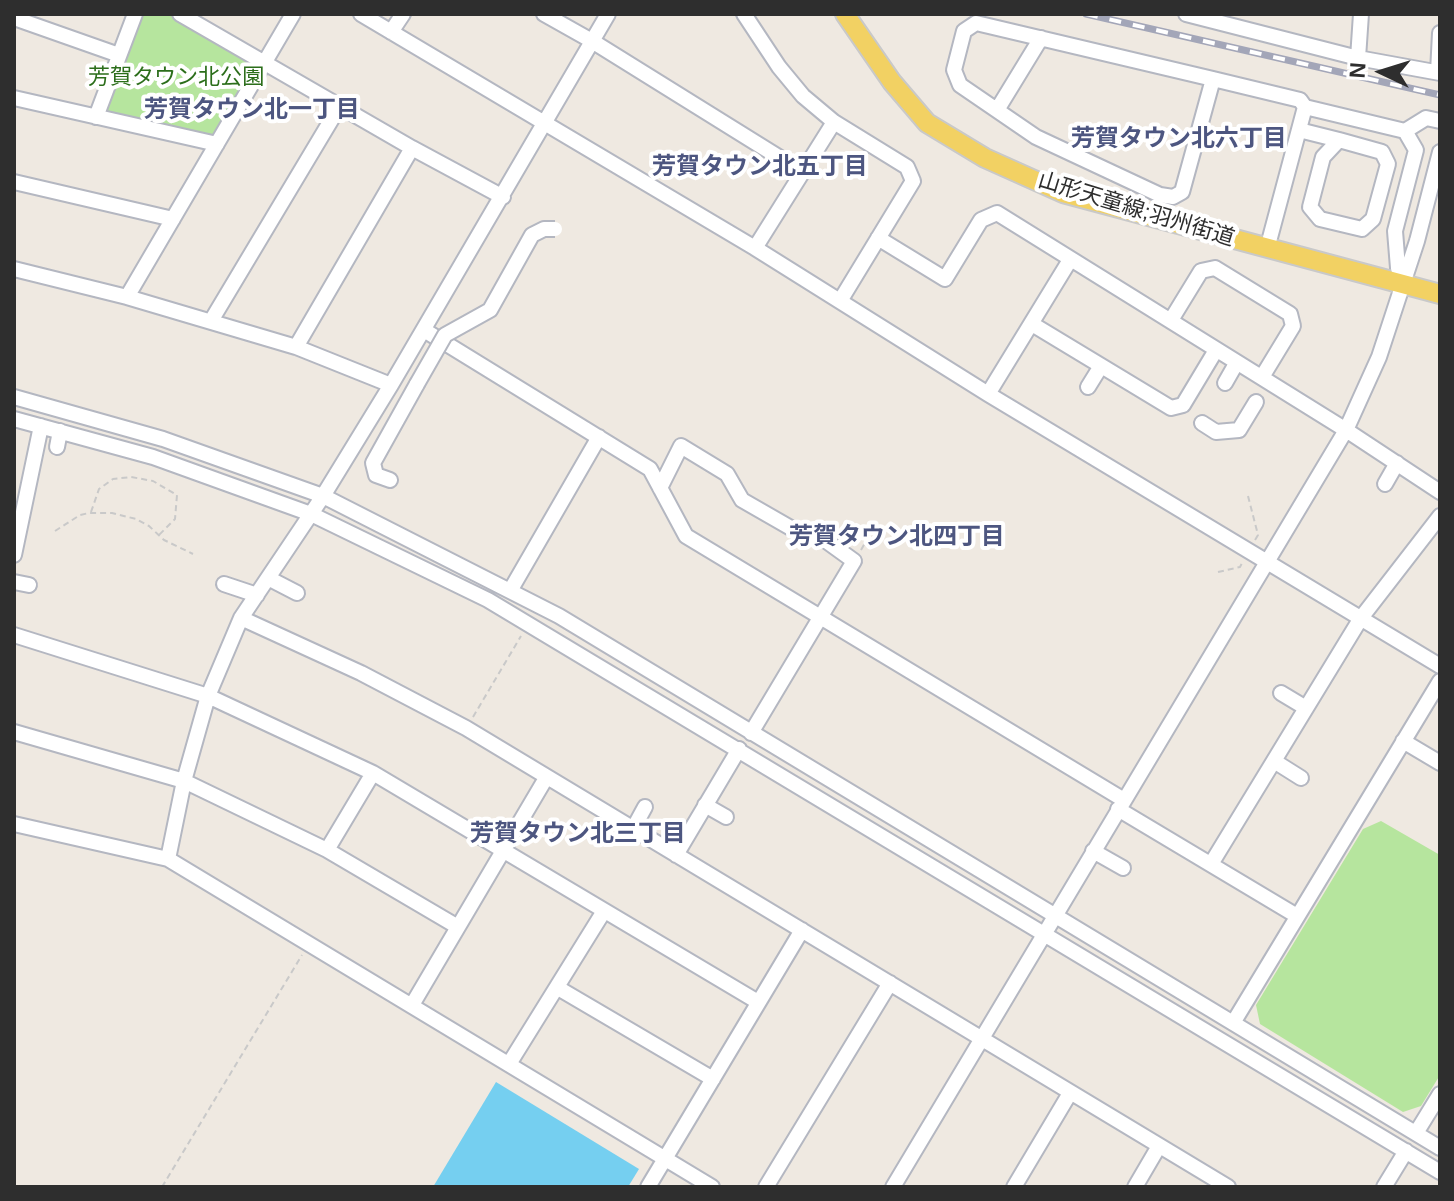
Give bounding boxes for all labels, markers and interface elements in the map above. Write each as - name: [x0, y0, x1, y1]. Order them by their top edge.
- north arrow: [1342, 32, 1422, 112]
- text: N: [1345, 62, 1371, 79]
- park label: 芳賀タウン北公園: [88, 65, 264, 91]
- district label: 芳賀タウン北一丁目: [144, 96, 360, 124]
- district label: 芳賀タウン北六丁目: [1071, 125, 1287, 153]
- district label: 芳賀タウン北五丁目: [652, 153, 868, 181]
- street label: 山形天童線;羽州街道: [1035, 168, 1237, 252]
- district label: 芳賀タウン北四丁目: [789, 523, 1005, 551]
- district label: 芳賀タウン北三丁目: [470, 820, 686, 848]

